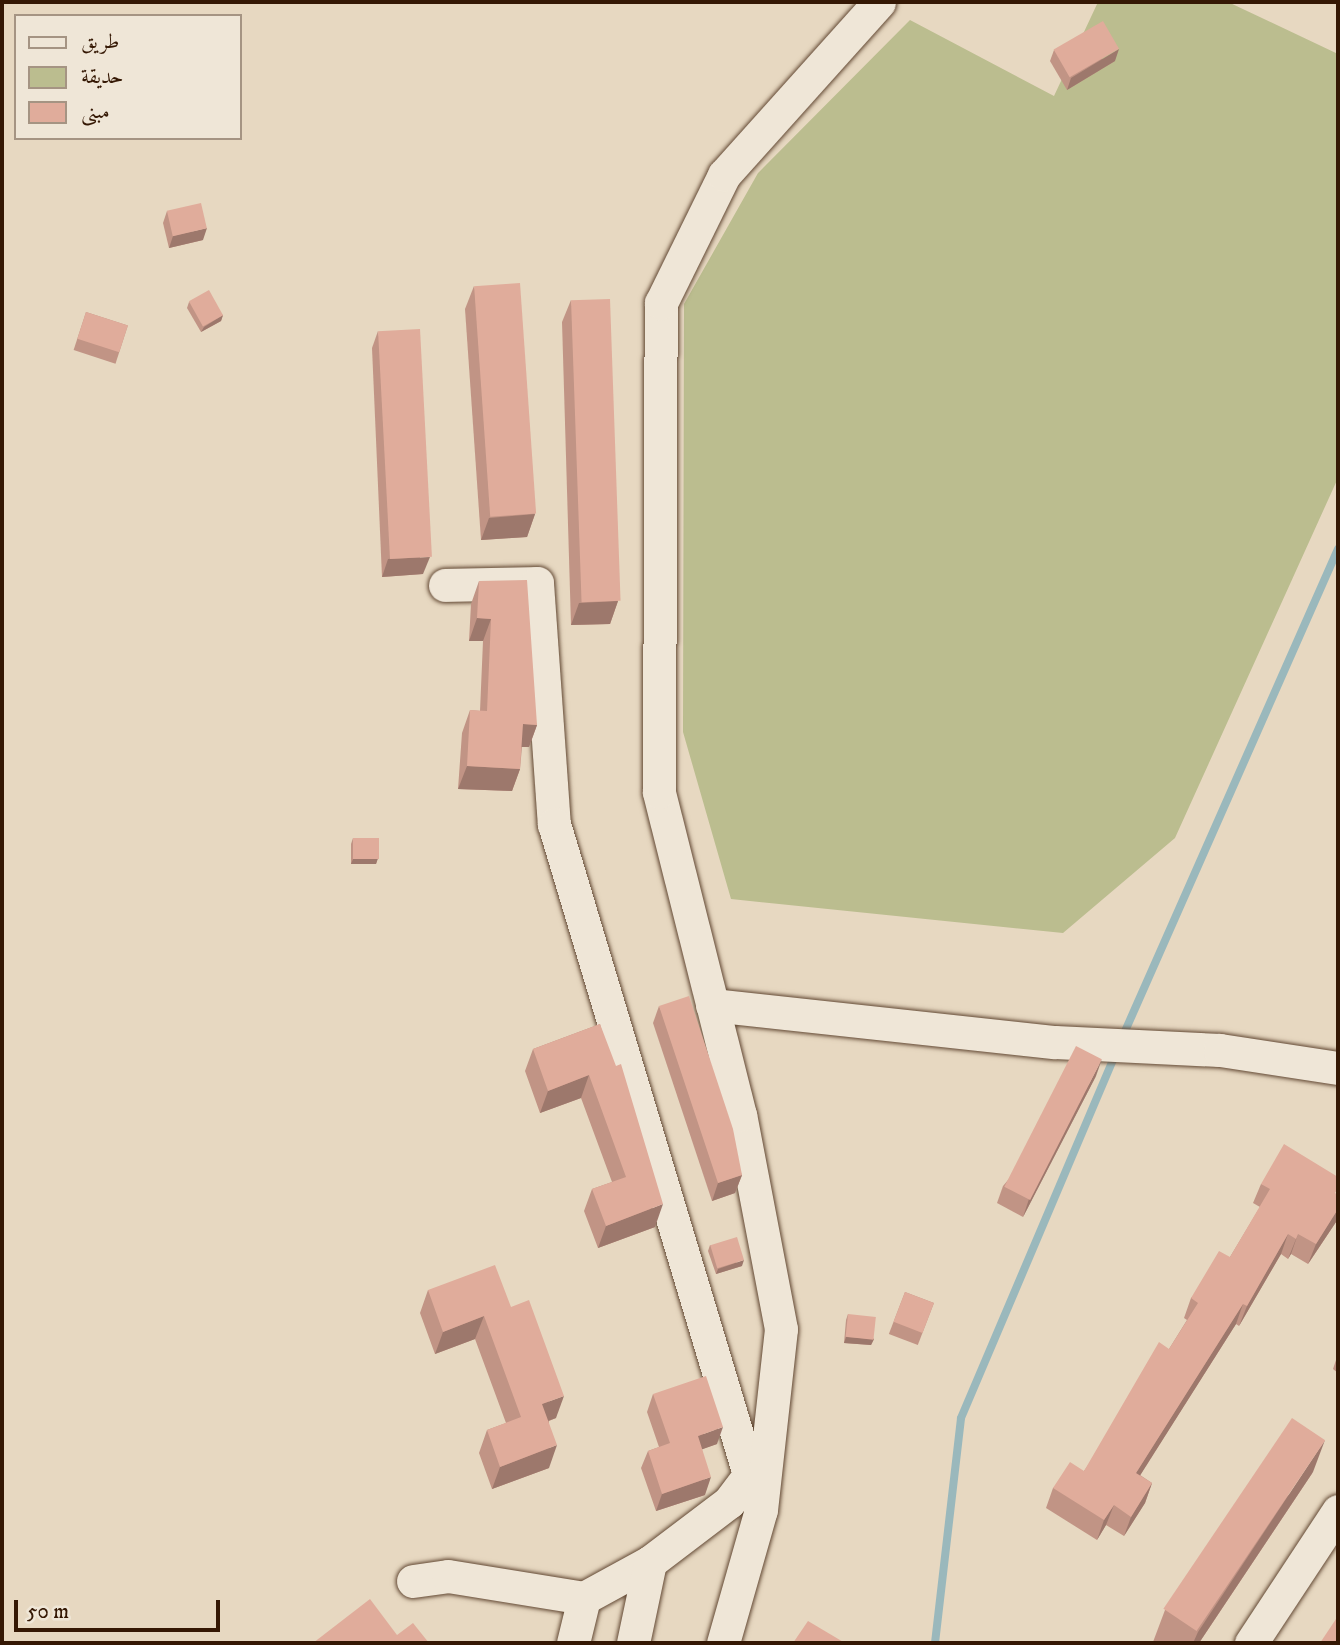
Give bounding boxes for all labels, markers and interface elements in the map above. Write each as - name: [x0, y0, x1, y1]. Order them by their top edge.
- legend: [14, 14, 242, 140]
- text: طريق: [81, 29, 119, 55]
- text: حديقة: [81, 64, 124, 90]
- text: مبنى: [81, 99, 110, 125]
- scale bar: [18, 1586, 224, 1630]
- text: 50 m: [27, 1599, 69, 1625]

